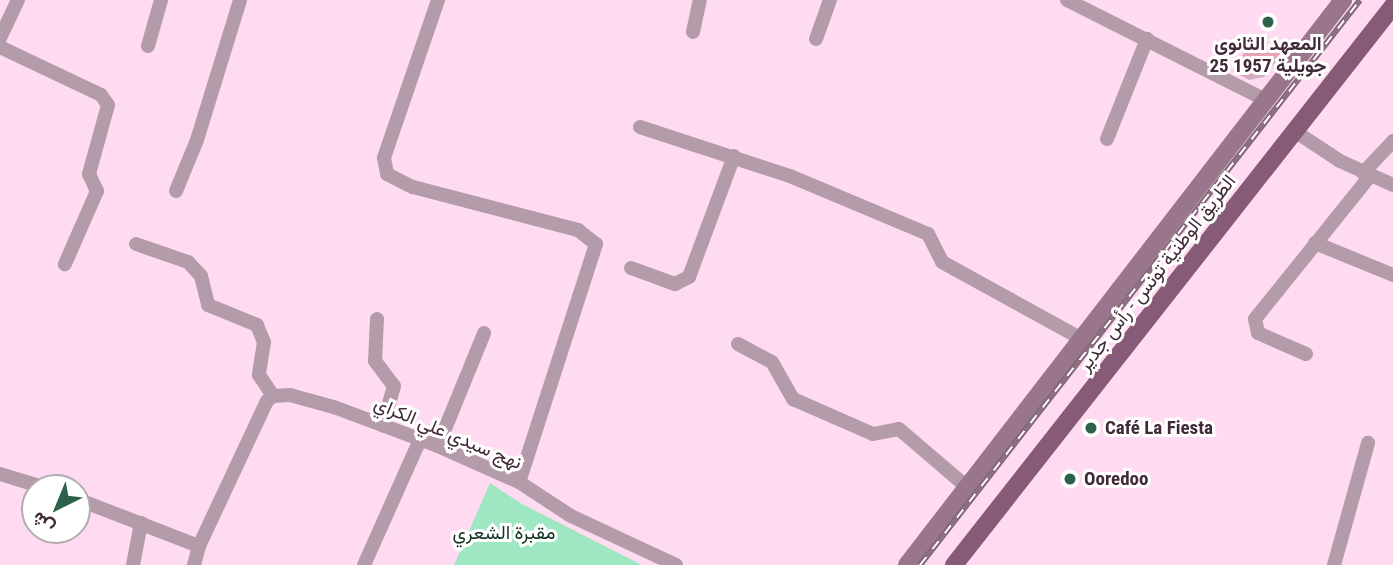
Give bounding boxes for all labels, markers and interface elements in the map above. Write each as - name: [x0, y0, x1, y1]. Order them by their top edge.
- marker: المعهد الثانوي 25 جويلية 1957: [1260, 14, 1276, 30]
- place label: المعهد الثانوي 25 جويلية 1957: [1209, 33, 1327, 77]
- street label: الطريق الوطنية تونس - رأس جدير: [1073, 170, 1241, 376]
- street label: نهج سيدي علي الكراي: [371, 392, 525, 474]
- place label: Café La Fiesta: [1105, 417, 1213, 439]
- marker: Café La Fiesta: [1083, 420, 1099, 436]
- place label: Ooredoo: [1084, 468, 1148, 490]
- marker: Ooredoo: [1062, 471, 1078, 487]
- north arrow: [21, 474, 91, 544]
- text: ش: [27, 507, 59, 539]
- park label: مقبرة الشعري: [453, 522, 555, 544]

